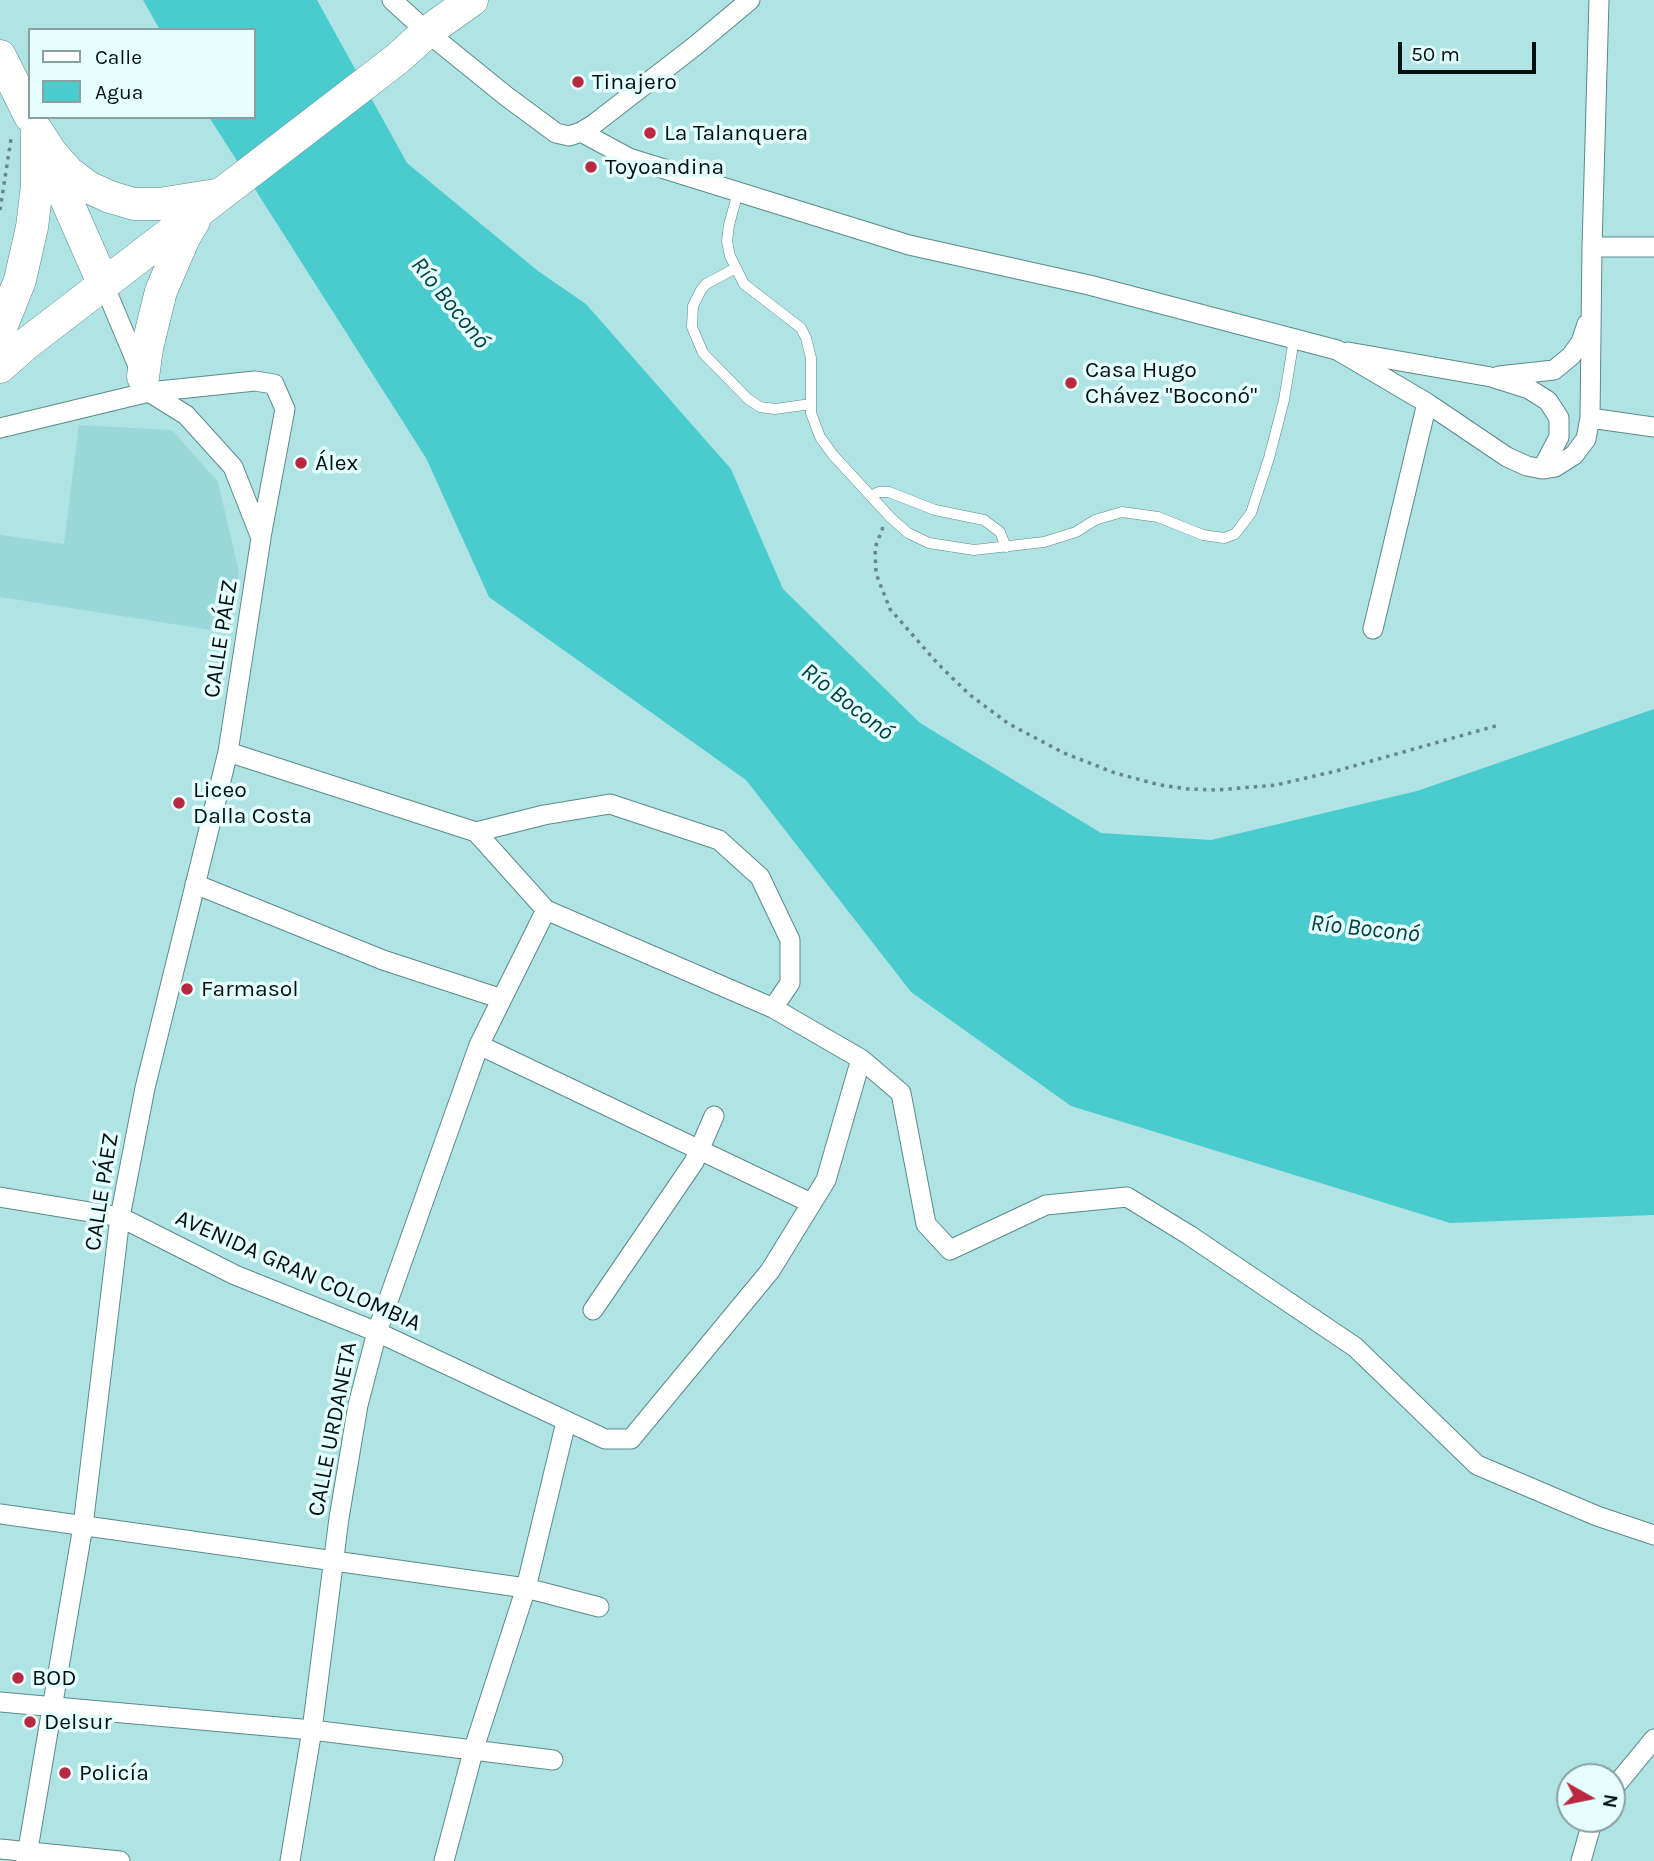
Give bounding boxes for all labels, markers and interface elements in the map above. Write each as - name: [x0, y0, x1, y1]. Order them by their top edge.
- legend: [28, 28, 256, 119]
- scale bar: [1402, 28, 1540, 72]
- text: 50 m: [1411, 42, 1460, 66]
- text: Calle: [95, 45, 142, 69]
- place label: Tinajero: [592, 68, 677, 96]
- marker: Tinajero: [570, 74, 586, 90]
- text: Agua: [95, 80, 143, 104]
- place label: La Talanquera: [664, 119, 808, 147]
- marker: La Talanquera: [642, 125, 658, 141]
- place label: Toyoandina: [605, 153, 724, 181]
- marker: Toyoandina: [583, 159, 599, 175]
- water label: Río Boconó: [404, 251, 496, 355]
- place label: Casa Hugo Chávez "Boconó": [1085, 356, 1257, 410]
- marker: Casa Hugo Chávez "Boconó": [1063, 375, 1079, 391]
- place label: Álex: [315, 449, 358, 477]
- marker: Álex: [293, 455, 309, 471]
- street label: CALLE PÁEZ: [198, 578, 244, 700]
- water label: Río Boconó: [795, 657, 899, 747]
- place label: Liceo Dalla Costa: [193, 776, 312, 830]
- marker: Liceo Dalla Costa: [171, 795, 187, 811]
- water label: Río Boconó: [1309, 909, 1421, 949]
- place label: Farmasol: [201, 975, 299, 1003]
- marker: Farmasol: [179, 981, 195, 997]
- street label: CALLE PÁEZ: [79, 1131, 125, 1253]
- street label: AVENIDA GRAN COLOMBIA: [171, 1204, 425, 1338]
- street label: CALLE URDANETA: [303, 1339, 363, 1519]
- place label: BOD: [32, 1664, 76, 1692]
- marker: BOD: [10, 1670, 26, 1686]
- place label: Delsur: [44, 1708, 112, 1736]
- marker: Delsur: [22, 1714, 38, 1730]
- place label: Policía: [79, 1759, 149, 1787]
- north arrow: [1556, 1763, 1626, 1833]
- marker: Policía: [57, 1765, 73, 1781]
- text: N: [1598, 1793, 1622, 1809]

